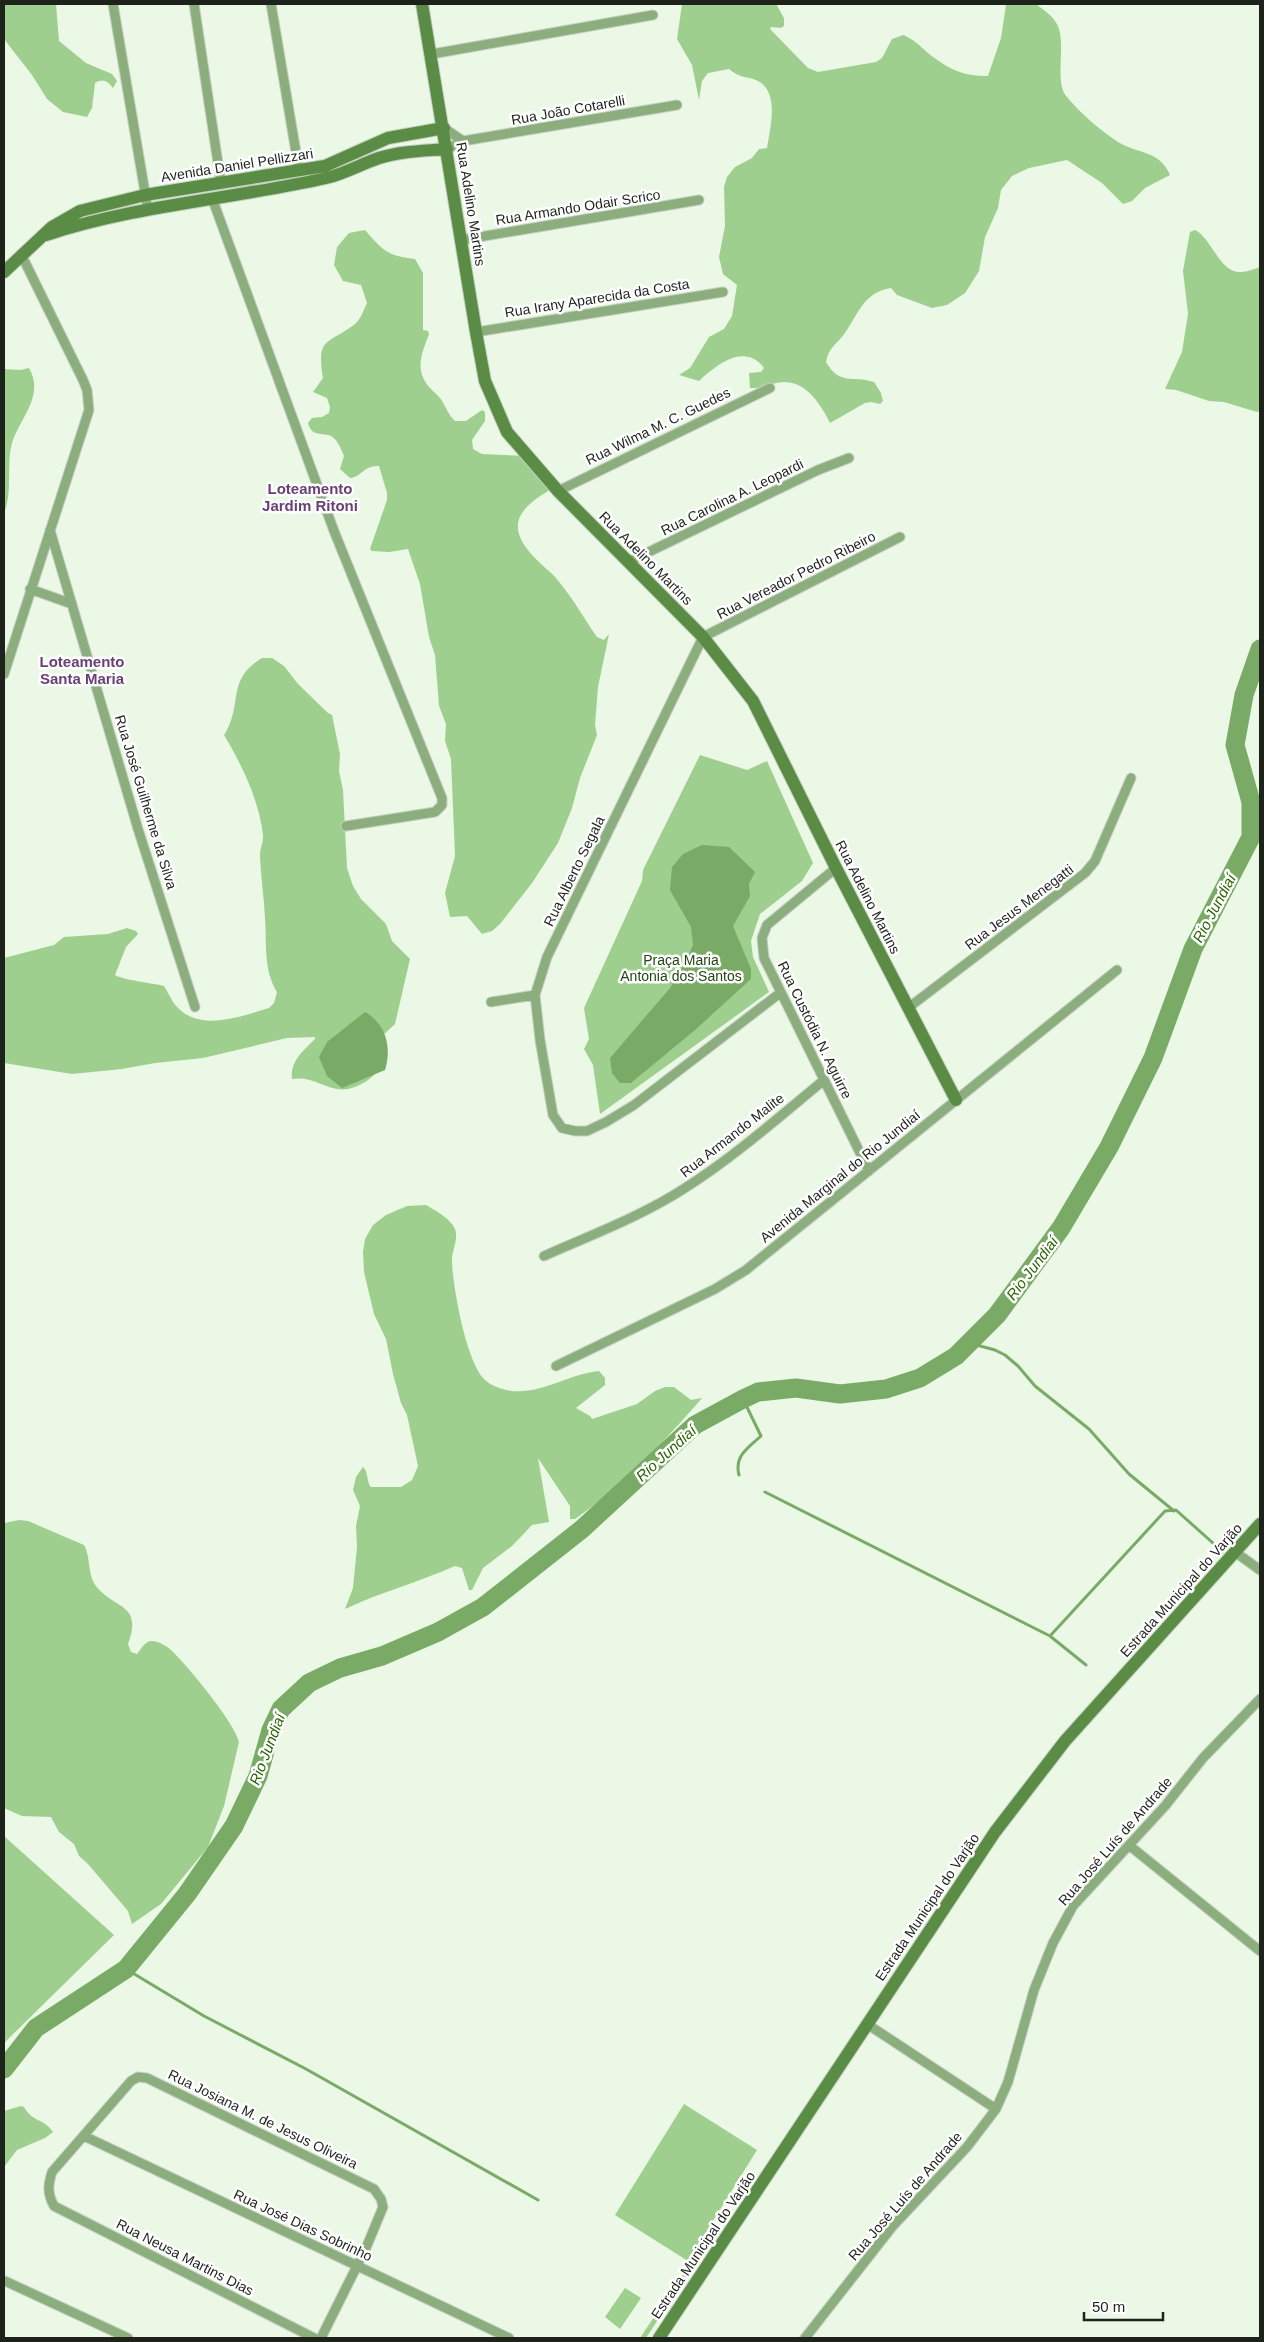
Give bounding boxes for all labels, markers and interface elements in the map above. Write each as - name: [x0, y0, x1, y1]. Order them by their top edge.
- street label: Rua João Cotarelli: [510, 92, 626, 128]
- street label: Rua Adelino Martins: [453, 141, 489, 267]
- street label: Avenida Daniel Pellizzari: [160, 145, 314, 185]
- street label: Rua Armando Odair Scrico: [495, 186, 662, 228]
- street label: Rua Irany Aparecida da Costa: [504, 275, 691, 321]
- street label: Rua Wilma M. C. Guedes: [583, 384, 733, 468]
- street label: Rua Carolina A. Leopardi: [658, 456, 806, 538]
- district label: Loteamento Jardim Ritoni: [262, 480, 358, 514]
- street label: Rua Adelino Martins: [596, 508, 696, 608]
- street label: Rua Vereador Pedro Ribeiro: [714, 528, 878, 622]
- district label: Loteamento Santa Maria: [39, 653, 125, 687]
- street label: Rua José Guilherme da Silva: [112, 713, 180, 891]
- street label: Rua Alberto Segala: [540, 813, 608, 929]
- street label: Rua Adelino Martins: [832, 838, 904, 956]
- street label: Rua Jesus Menegatti: [962, 861, 1076, 953]
- water label: Rio Jundiaí: [1189, 869, 1240, 945]
- park label: Praça Maria Antonia dos Santos: [620, 952, 742, 984]
- street label: Rua Custódia N. Aguirre: [775, 959, 855, 1102]
- street label: Rua Armando Malite: [677, 1090, 787, 1180]
- street label: Avenida Marginal do Rio Jundiaí: [757, 1106, 923, 1246]
- water label: Rio Jundiaí: [1003, 1231, 1062, 1303]
- water label: Rio Jundiaí: [632, 1420, 701, 1484]
- street label: Estrada Municipal do Varjão: [1117, 1520, 1245, 1660]
- water label: Rio Jundiaí: [246, 1709, 289, 1787]
- street label: Rua José Luís de Andrade: [1055, 1773, 1175, 1909]
- street label: Estrada Municipal do Varjão: [872, 1830, 982, 1984]
- street label: Rua Josiana M. de Jesus Oliveira: [166, 2066, 360, 2172]
- street label: Rua José Luís de Andrade: [845, 2128, 965, 2264]
- street label: Estrada Municipal do Varjão: [648, 2168, 758, 2322]
- street label: Rua José Dias Sobrinho: [231, 2186, 375, 2264]
- street label: Rua Neusa Martins Dias: [114, 2215, 256, 2299]
- scale bar: [1084, 2290, 1163, 2322]
- text: 50 m: [1092, 2298, 1125, 2315]

